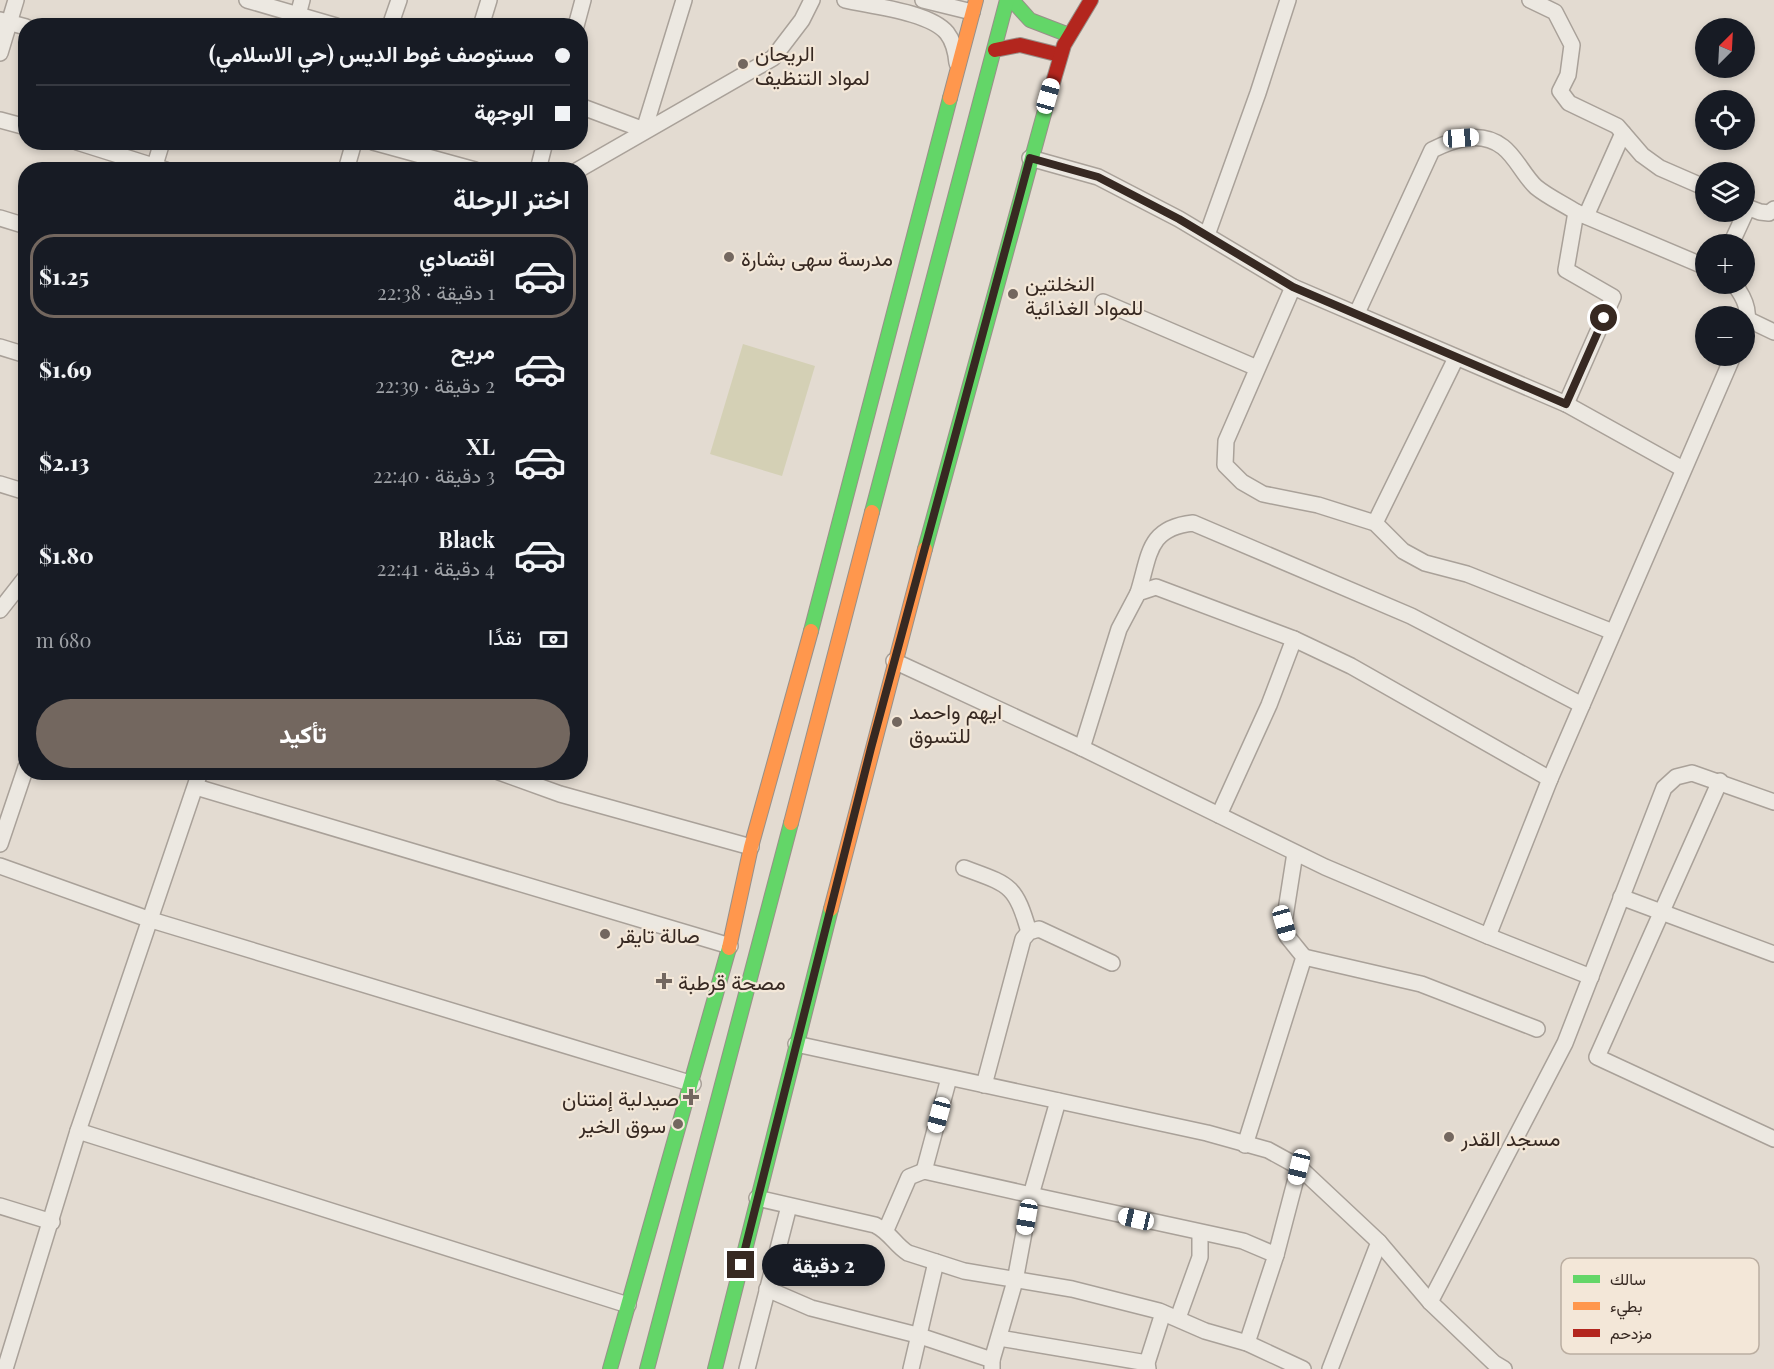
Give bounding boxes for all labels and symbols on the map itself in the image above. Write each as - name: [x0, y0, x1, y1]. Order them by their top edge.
- north arrow: [1695, 18, 1755, 78]
- place label: الريحان لمواد التنظيف: [755, 38, 870, 91]
- marker: الريحان لمواد التنظيف: [736, 57, 750, 71]
- car: [1034, 76, 1062, 116]
- car: [1442, 128, 1480, 148]
- place label: مدرسة سهى بشارة: [741, 243, 893, 272]
- marker: مدرسة سهى بشارة: [722, 250, 736, 264]
- place label: النخلتين للمواد الغذائية: [1025, 268, 1143, 321]
- marker: النخلتين للمواد الغذائية: [1006, 287, 1020, 301]
- route start: [1590, 304, 1617, 331]
- place label: ايهم واحمد للتسوق: [909, 696, 1002, 749]
- marker: ايهم واحمد للتسوق: [890, 715, 904, 729]
- car: [1270, 903, 1298, 943]
- place label: صالة تايقر: [616, 920, 700, 949]
- marker: صالة تايقر: [598, 927, 612, 941]
- place label: مصحة قرطبة: [678, 967, 786, 996]
- marker: مصحة قرطبة: [655, 972, 673, 990]
- place label: صيدلية إمتنان: [562, 1083, 679, 1113]
- marker: صيدلية إمتنان: [684, 1090, 698, 1104]
- car: [926, 1095, 952, 1135]
- place label: سوق الخير: [578, 1110, 666, 1139]
- marker: سوق الخير: [671, 1117, 685, 1131]
- place label: مسجد القدر: [1460, 1123, 1560, 1152]
- marker: مسجد القدر: [1442, 1130, 1456, 1144]
- car: [1286, 1147, 1312, 1187]
- car: [1015, 1198, 1039, 1236]
- car: [1116, 1206, 1156, 1232]
- callout: 2 دقيقة: [762, 1244, 885, 1286]
- route end: [727, 1251, 754, 1278]
- legend: [1561, 1258, 1759, 1354]
- text: سالك: [1610, 1268, 1646, 1289]
- text: بطيء: [1610, 1295, 1642, 1320]
- text: مزدحم: [1610, 1322, 1652, 1344]

